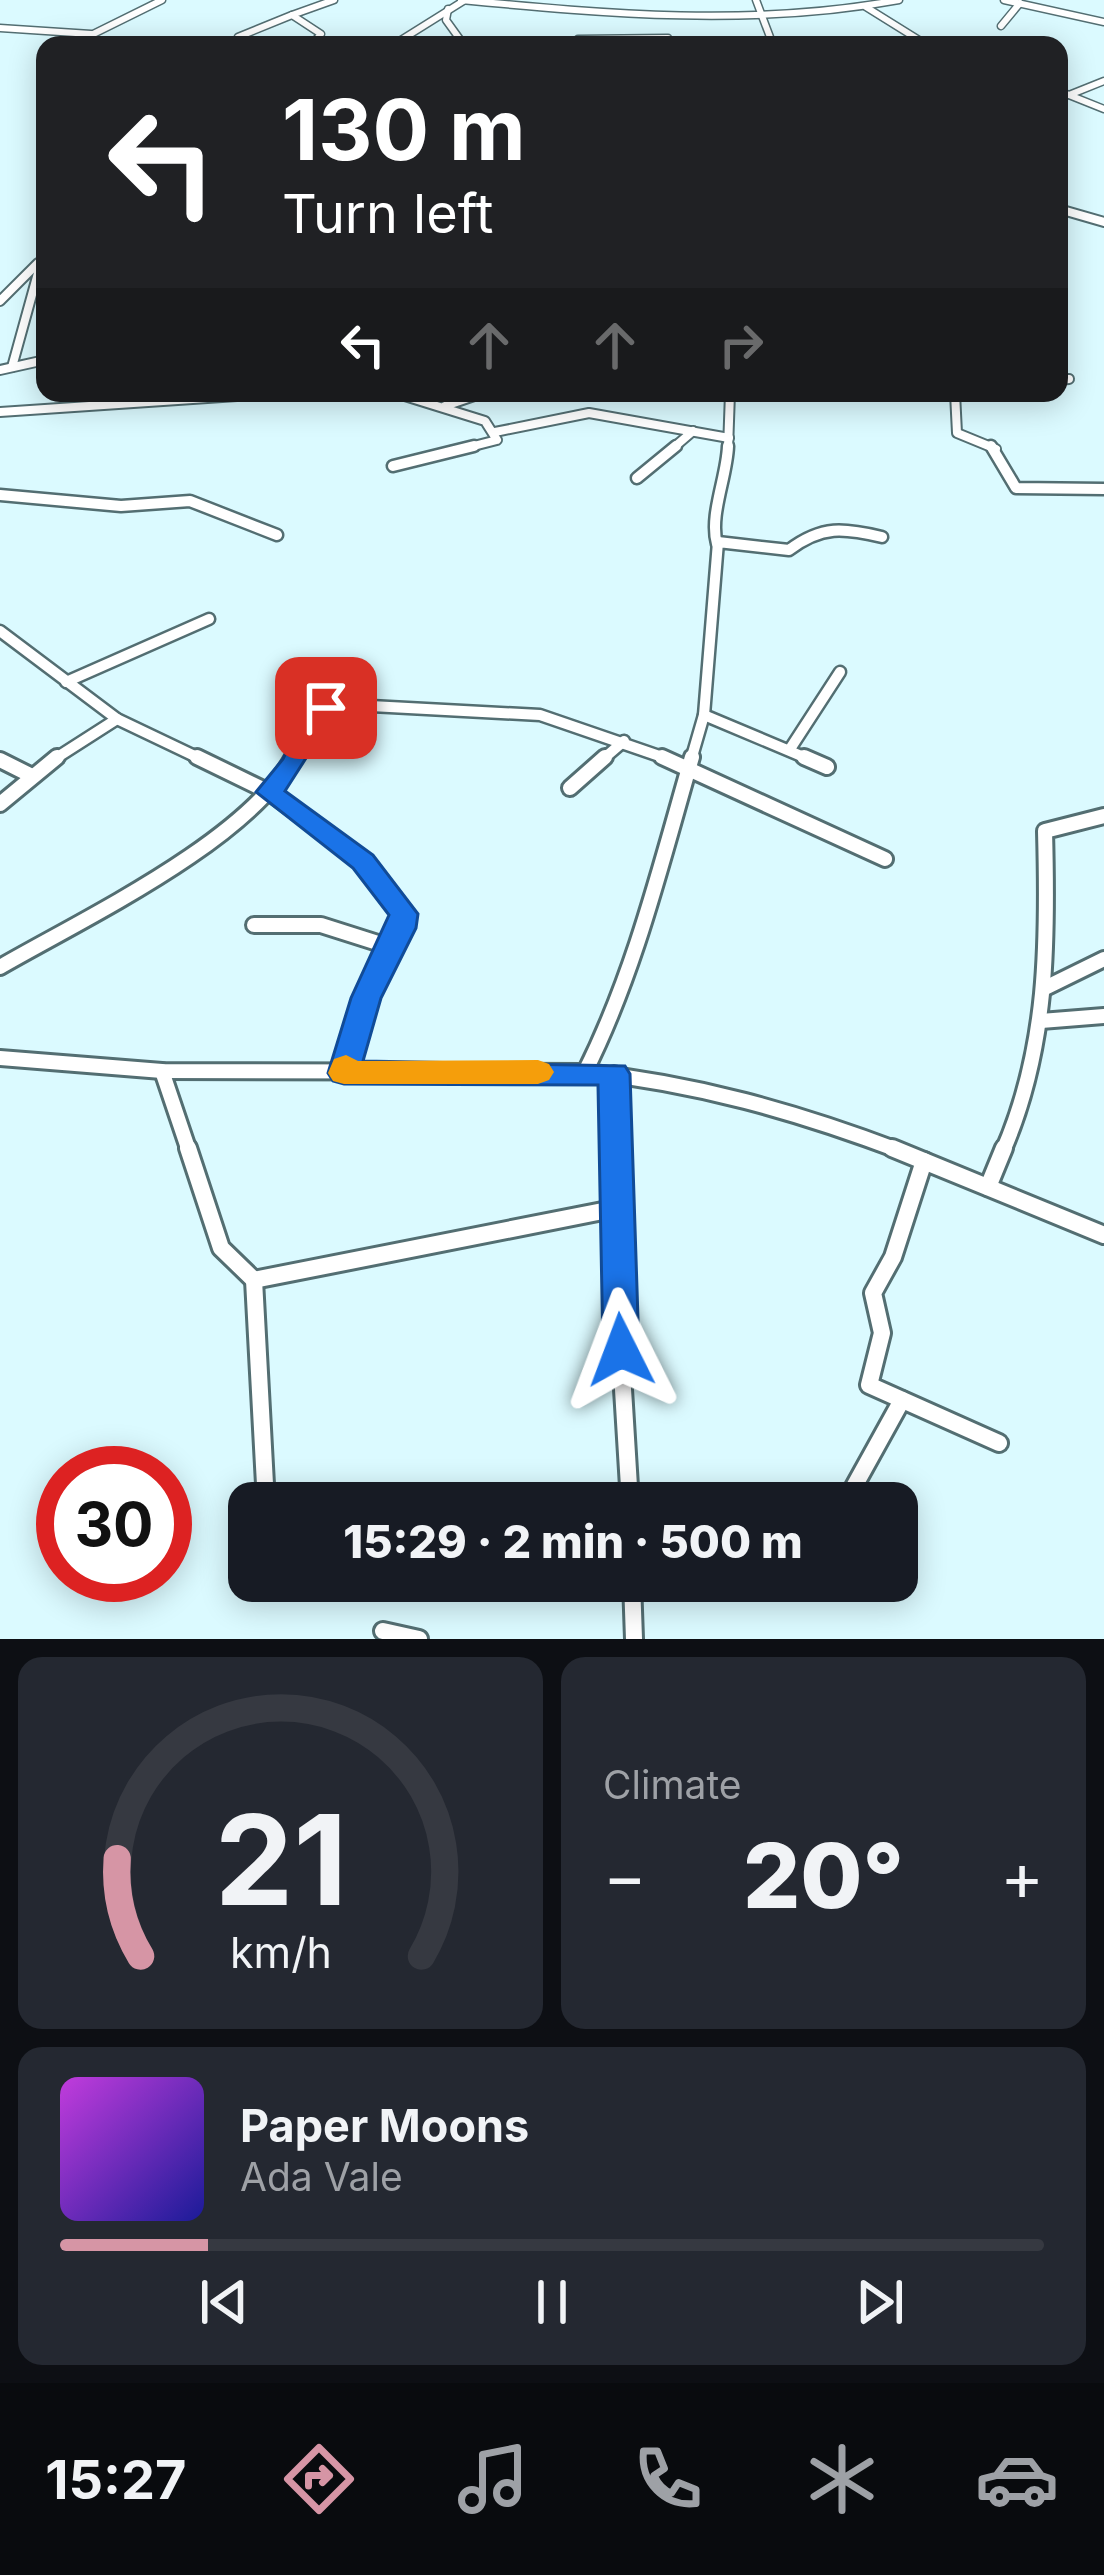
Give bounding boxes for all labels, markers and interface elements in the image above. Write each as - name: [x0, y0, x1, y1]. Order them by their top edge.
- text: 130 m: [282, 79, 526, 180]
- icon: left: [84, 84, 240, 240]
- text: Turn left: [282, 181, 493, 246]
- icon: left: [330, 312, 396, 378]
- icon: ahead: [456, 312, 522, 378]
- icon: ahead: [582, 312, 648, 378]
- icon: right: [708, 312, 774, 378]
- pin: [275, 657, 377, 759]
- icon: arrive: [293, 675, 359, 741]
- position arrow: [558, 1287, 684, 1413]
- speed limit sign: 30: [36, 1446, 192, 1602]
- text: 15:29 · 2 min · 500 m: [343, 1514, 803, 1569]
- text: Climate: [603, 1761, 742, 1808]
- text: 21: [214, 1784, 347, 1935]
- text: 20°: [743, 1821, 904, 1930]
- text: −: [603, 1836, 647, 1916]
- text: +: [1000, 1836, 1044, 1916]
- text: km/h: [230, 1926, 331, 1978]
- text: Paper Moons: [240, 2098, 529, 2153]
- text: Ada Vale: [240, 2153, 403, 2200]
- icon: previous: [191, 2269, 257, 2335]
- icon: pause: [519, 2269, 585, 2335]
- icon: next: [847, 2269, 913, 2335]
- icon: directions: [277, 2437, 361, 2521]
- icon: music: [451, 2437, 535, 2521]
- icon: phone: [626, 2437, 710, 2521]
- icon: climate: [800, 2437, 884, 2521]
- icon: car: [975, 2437, 1059, 2521]
- text: 15:27: [45, 2447, 186, 2512]

